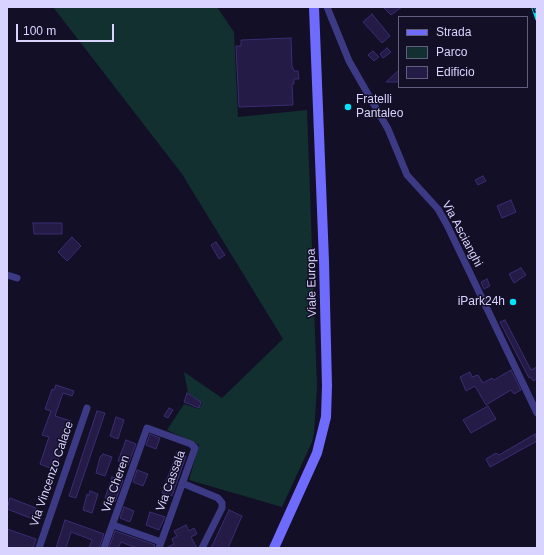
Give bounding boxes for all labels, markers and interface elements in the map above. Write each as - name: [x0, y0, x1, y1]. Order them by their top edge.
- scale bar: [18, 16, 116, 42]
- legend: [398, 16, 528, 88]
- text: 100 m: [23, 24, 56, 38]
- text: Strada: [436, 25, 471, 39]
- text: Parco: [436, 45, 467, 59]
- text: Edificio: [436, 65, 475, 79]
- place label: Fratelli Pantaleo: [356, 93, 403, 121]
- marker: Fratelli Pantaleo: [343, 102, 353, 112]
- street label: Via Ascianghi: [439, 199, 485, 269]
- street label: Viale Europa: [304, 249, 320, 317]
- place label: iPark24h: [458, 295, 505, 309]
- marker: iPark24h: [508, 297, 518, 307]
- street label: Via Vincenzo Calace: [27, 420, 77, 528]
- street label: Via Cassala: [153, 449, 189, 513]
- street label: Via Cheren: [99, 453, 133, 515]

